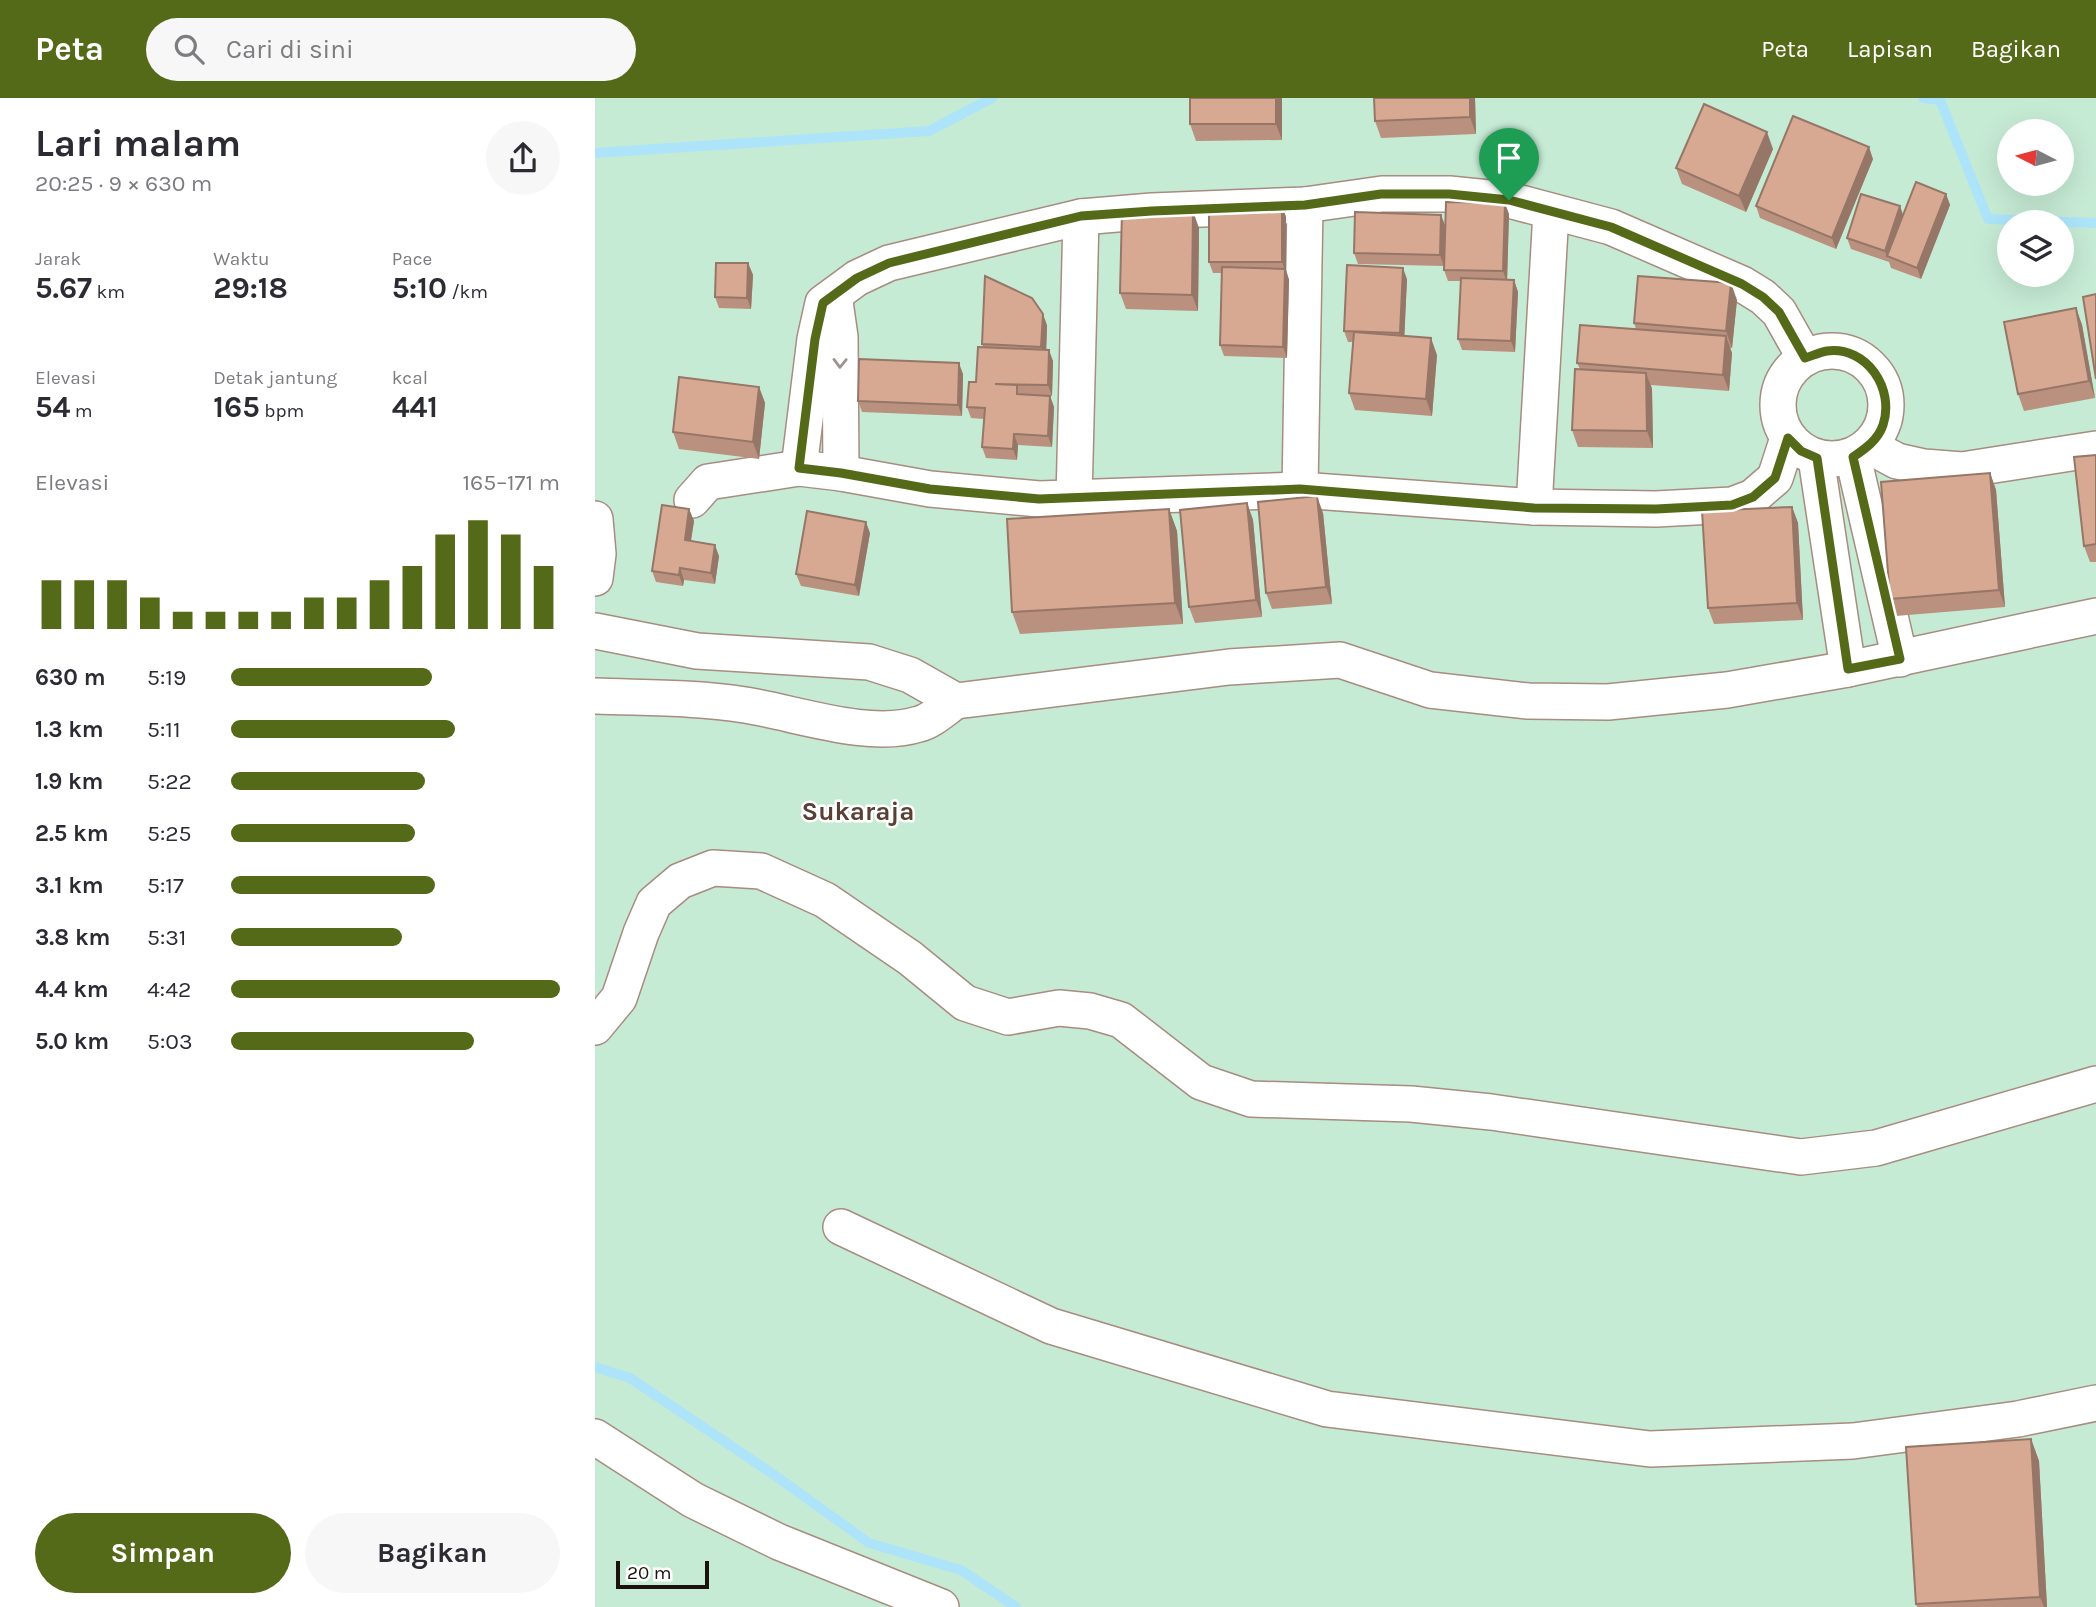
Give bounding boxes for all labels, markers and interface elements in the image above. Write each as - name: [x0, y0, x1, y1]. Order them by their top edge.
- search box: [146, 18, 636, 81]
- text: Peta: [35, 30, 104, 68]
- icon: search: [170, 30, 208, 68]
- text: Cari di sini: [226, 34, 354, 65]
- text: Peta: [1761, 35, 1809, 63]
- text: Lapisan: [1847, 35, 1933, 63]
- text: Bagikan: [1971, 35, 2061, 63]
- north arrow: [1997, 119, 2074, 196]
- map controls: [1997, 119, 2074, 287]
- text: Lari malam: [35, 121, 241, 166]
- button: share: [486, 121, 560, 195]
- pin: [1479, 128, 1539, 200]
- icon: arrive: [1490, 139, 1528, 177]
- text: 20:25 · 9 × 630 m: [35, 170, 212, 197]
- button: layers: [1997, 210, 2074, 287]
- text: Jarak: [35, 248, 81, 270]
- text: Waktu: [213, 248, 270, 270]
- text: Pace: [392, 248, 432, 270]
- text: 5.67: [35, 270, 92, 306]
- text: 29:18: [213, 270, 288, 306]
- text: 5:10: [392, 270, 447, 306]
- text: km: [92, 281, 125, 303]
- text: /km: [447, 281, 488, 303]
- one-way arrow: [832, 358, 848, 369]
- text: Elevasi: [35, 367, 96, 389]
- text: Detak jantung: [213, 367, 337, 389]
- text: kcal: [392, 367, 428, 389]
- text: 54: [35, 389, 70, 425]
- text: 165: [213, 389, 260, 425]
- text: 441: [392, 389, 438, 425]
- text: m: [70, 400, 93, 422]
- text: bpm: [260, 400, 304, 422]
- text: Elevasi: [35, 469, 109, 496]
- text: 165–171 m: [462, 469, 560, 496]
- text: 630 m: [35, 664, 105, 691]
- text: 5:19: [147, 664, 186, 691]
- text: 1.3 km: [35, 716, 104, 743]
- text: 5:11: [147, 716, 181, 743]
- text: 1.9 km: [35, 768, 103, 795]
- text: 5:22: [147, 768, 192, 795]
- district label: Sukaraja: [802, 796, 914, 827]
- text: 2.5 km: [35, 820, 109, 847]
- text: 5:25: [147, 820, 192, 847]
- text: 3.1 km: [35, 872, 104, 899]
- text: 5:17: [147, 872, 184, 899]
- text: 3.8 km: [35, 924, 110, 951]
- text: 5:31: [147, 924, 186, 951]
- text: 4.4 km: [35, 976, 109, 1003]
- text: 4:42: [147, 976, 191, 1003]
- text: 5.0 km: [35, 1028, 109, 1055]
- text: 5:03: [147, 1028, 193, 1055]
- button: Simpan: [35, 1513, 291, 1593]
- button: Bagikan: [305, 1513, 560, 1593]
- scale bar: [616, 1558, 709, 1590]
- text: 20 m: [627, 1562, 672, 1584]

